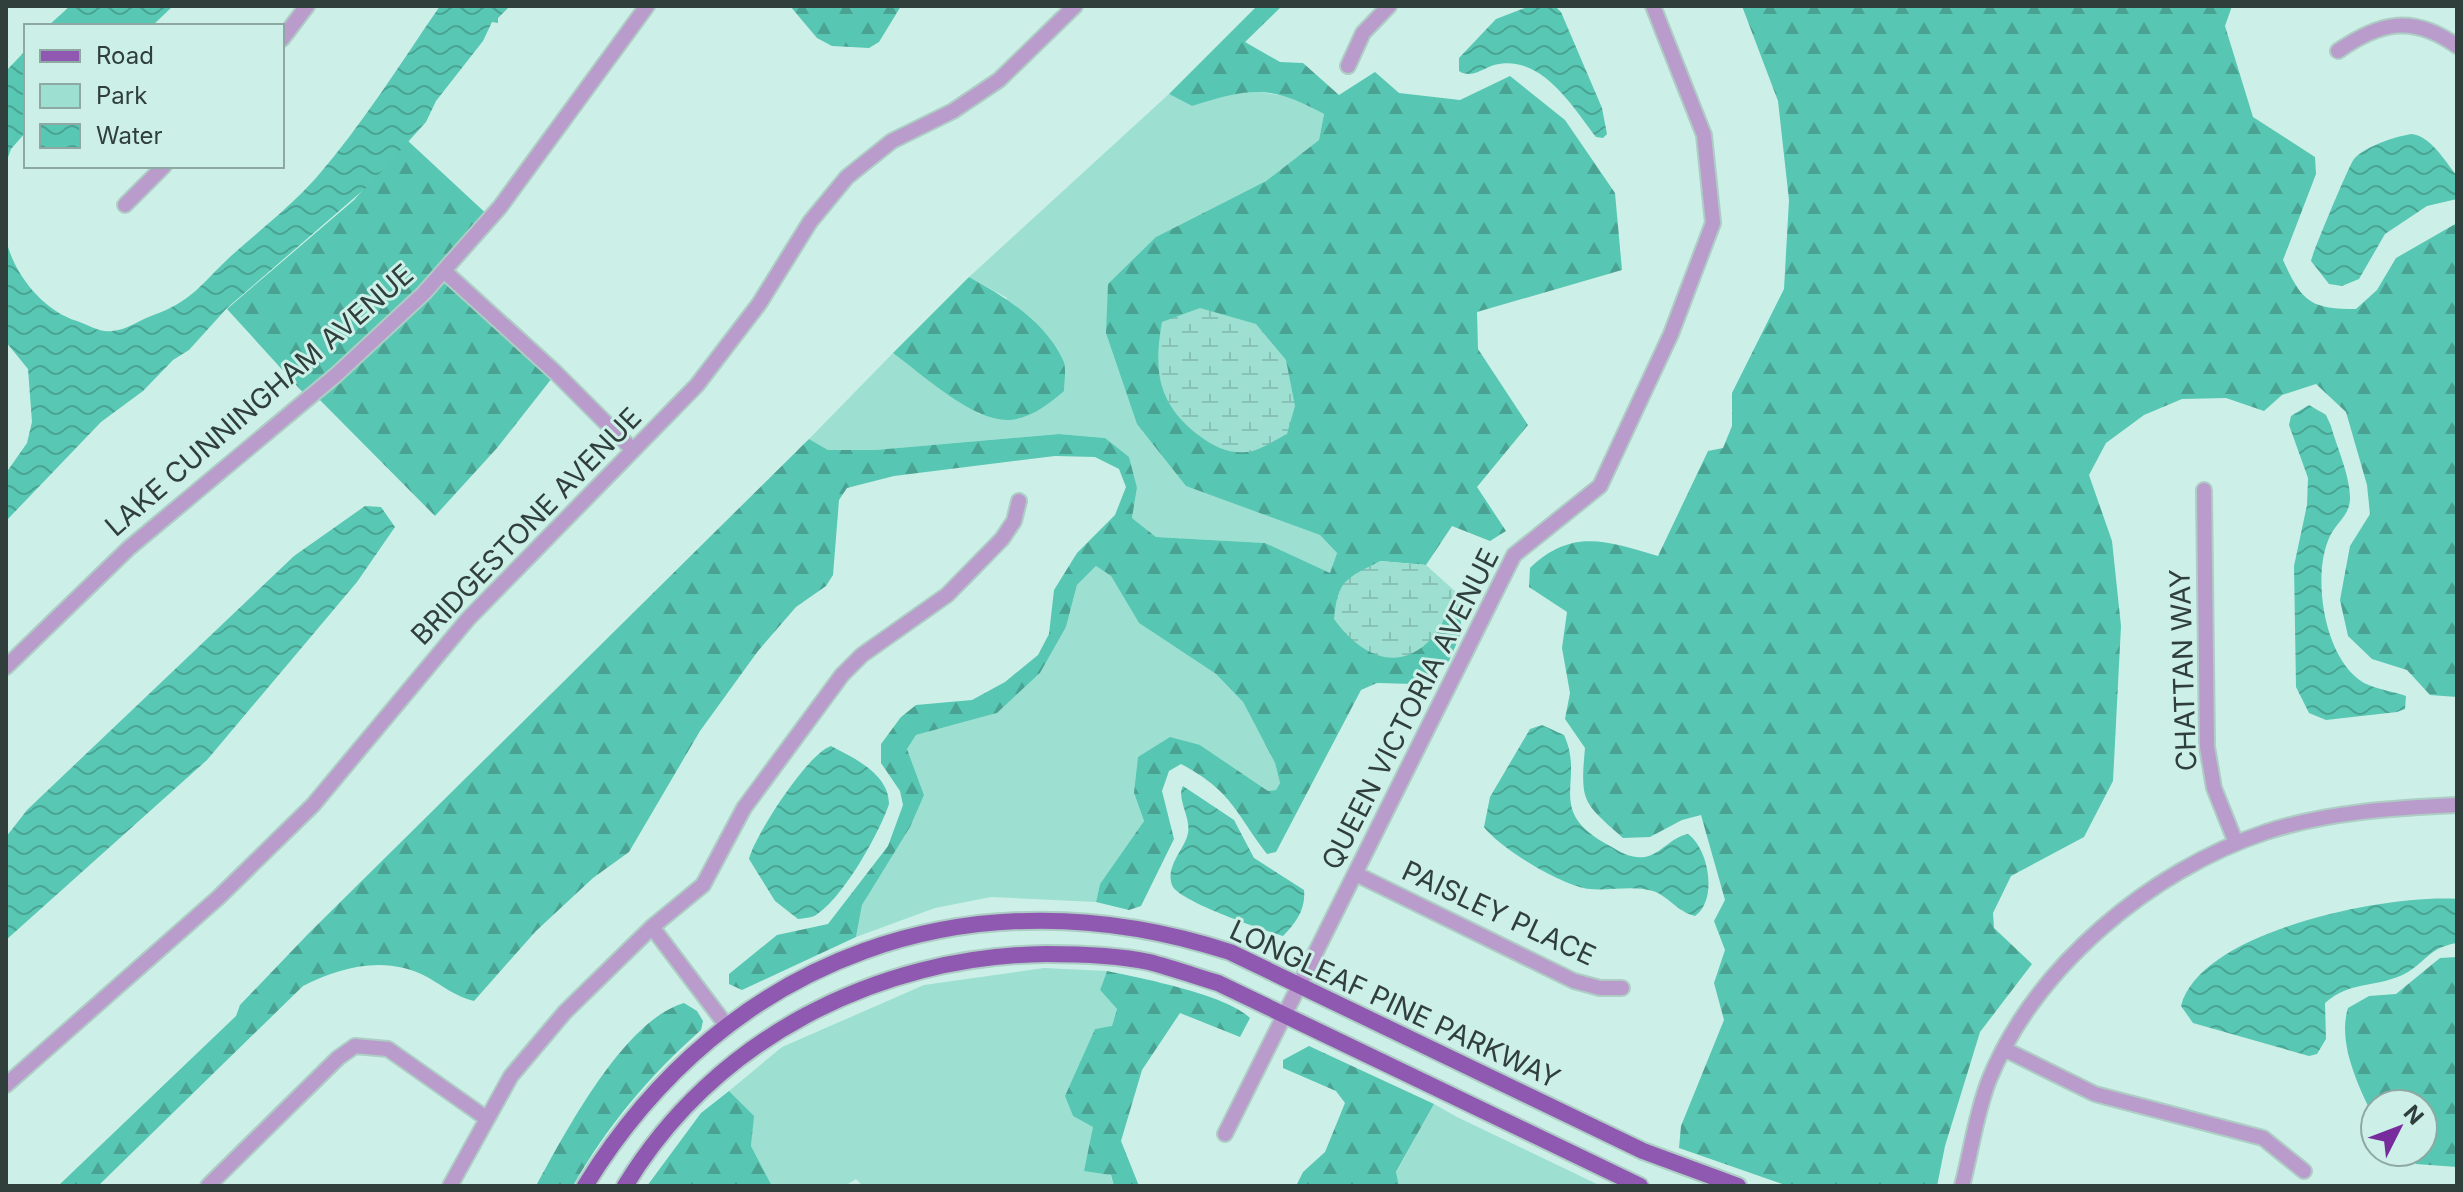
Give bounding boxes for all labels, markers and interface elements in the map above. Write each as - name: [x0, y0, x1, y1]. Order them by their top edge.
- legend: [24, 24, 284, 168]
- text: Road: [96, 41, 154, 70]
- text: Park: [96, 81, 147, 110]
- text: Water: [96, 121, 163, 150]
- street label: LAKE CUNNINGHAM AVENUE: [98, 257, 420, 543]
- street label: BRIDGESTONE AVENUE: [404, 400, 648, 652]
- street label: QUEEN VICTORIA AVENUE: [1314, 543, 1506, 875]
- street label: CHATTAN WAY: [2162, 568, 2204, 772]
- street label: PAISLEY PLACE: [1397, 853, 1601, 973]
- street label: LONGLEAF PINE PARKWAY: [1225, 912, 1565, 1096]
- north arrow: [2359, 1088, 2439, 1168]
- text: N: [2399, 1100, 2429, 1130]

